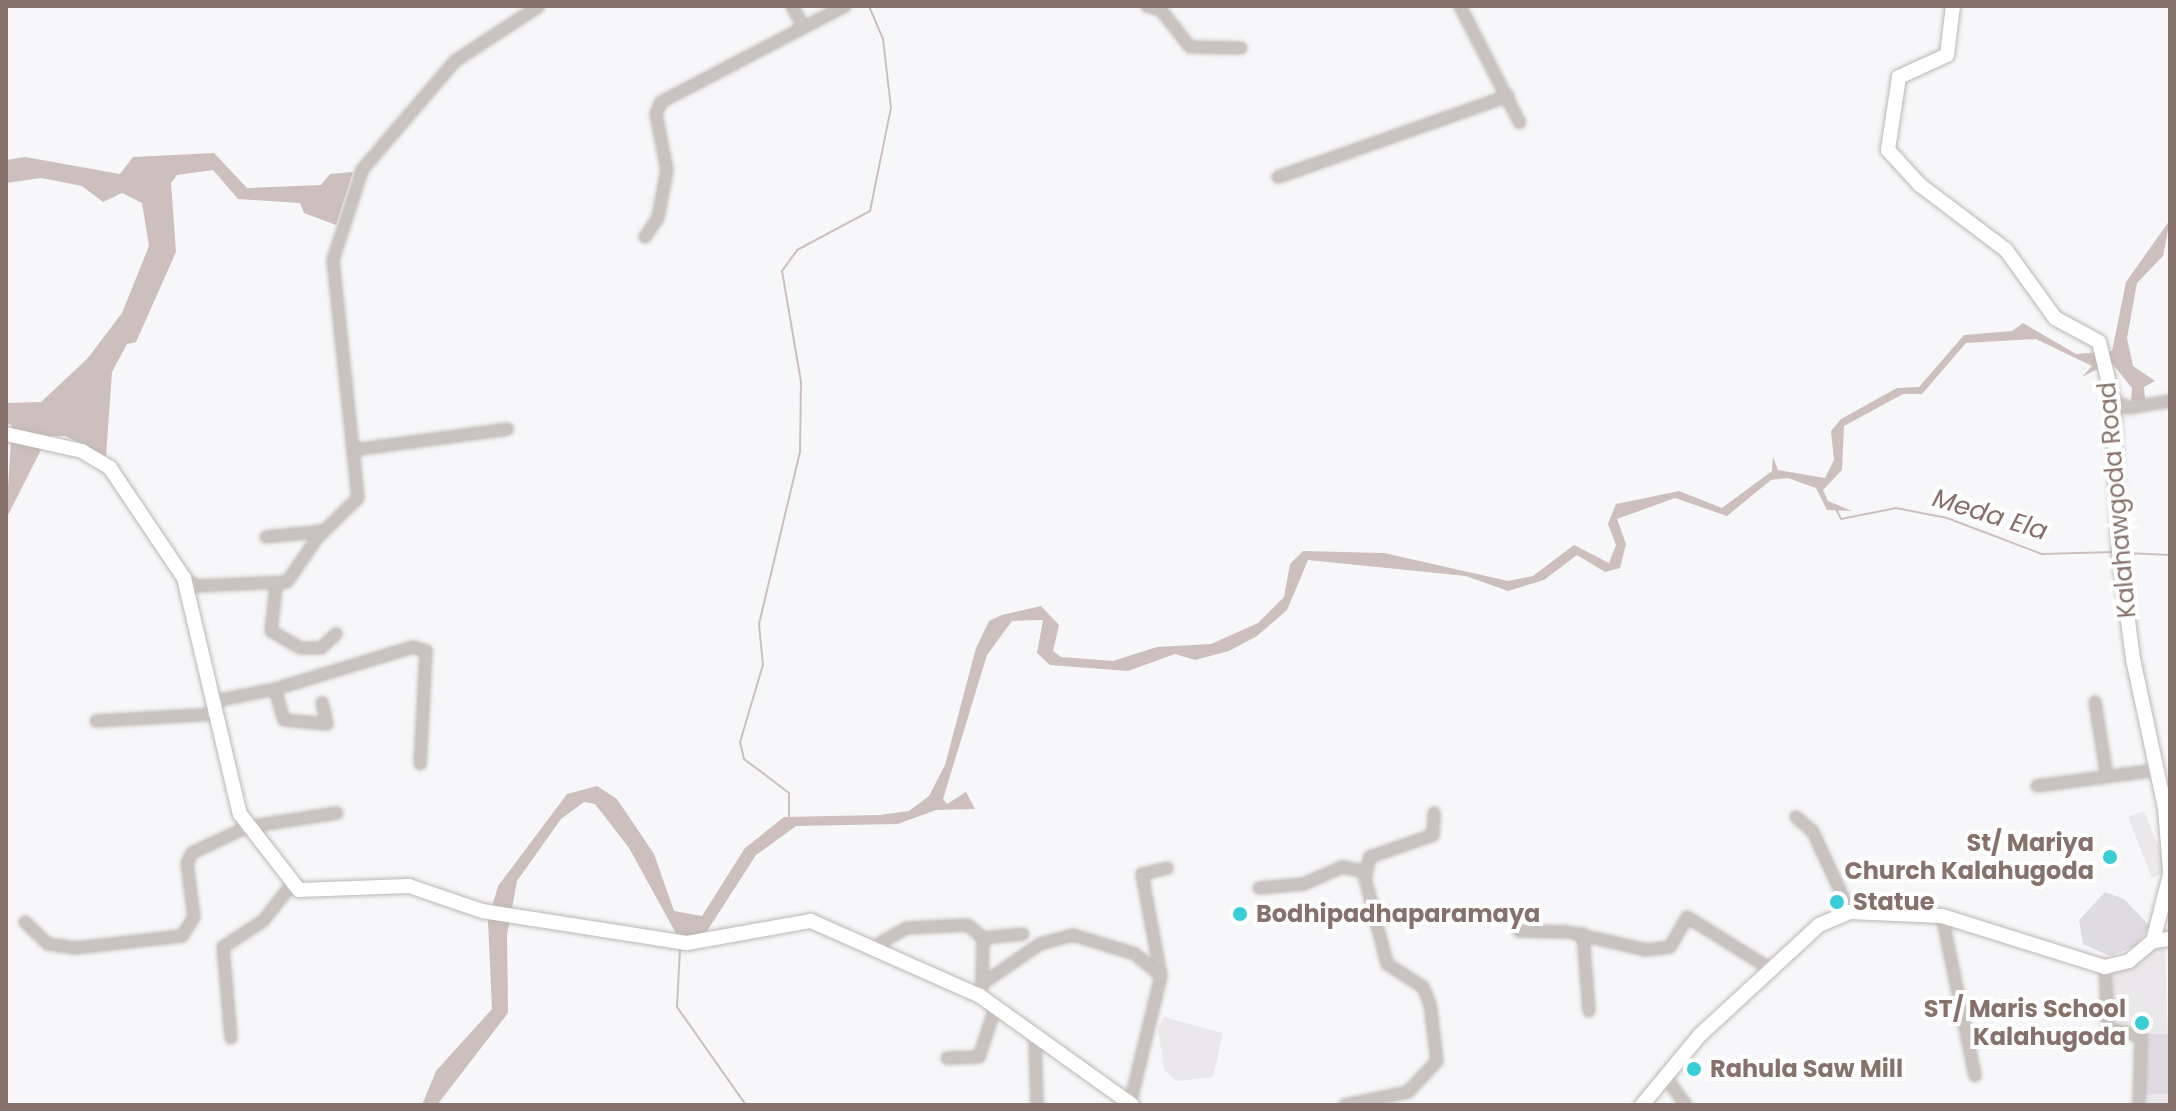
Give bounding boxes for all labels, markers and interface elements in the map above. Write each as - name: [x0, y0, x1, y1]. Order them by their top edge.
- street label: Kalahawgoda Road: [2092, 381, 2142, 619]
- water label: Meda Ela: [1929, 483, 2051, 547]
- place label: St/ Mariya Church Kalahugoda: [1844, 829, 2094, 885]
- marker: St/ Mariya Church Kalahugoda: [2101, 848, 2119, 866]
- place label: Statue: [1853, 888, 1935, 916]
- marker: Statue: [1828, 893, 1846, 911]
- place label: Bodhipadhaparamaya: [1256, 900, 1540, 928]
- marker: Bodhipadhaparamaya: [1231, 905, 1249, 923]
- place label: ST/ Maris School Kalahugoda: [1924, 995, 2126, 1051]
- marker: ST/ Maris School Kalahugoda: [2133, 1014, 2151, 1032]
- place label: Rahula Saw Mill: [1710, 1055, 1903, 1083]
- marker: Rahula Saw Mill: [1685, 1060, 1703, 1078]

